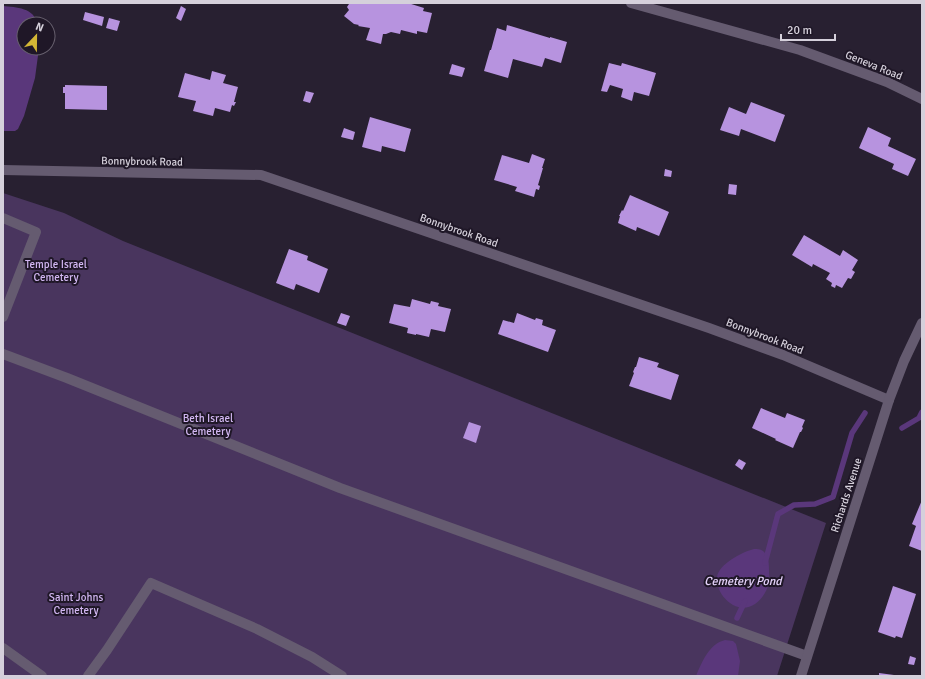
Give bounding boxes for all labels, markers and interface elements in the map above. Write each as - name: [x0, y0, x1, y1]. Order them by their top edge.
- north arrow: [16, 16, 56, 56]
- scale bar: [781, 16, 835, 42]
- text: N: [34, 20, 46, 35]
- text: 20 m: [787, 23, 812, 38]
- street label: Geneva Road: [843, 48, 904, 83]
- street label: Bonnybrook Road: [101, 154, 183, 169]
- street label: Bonnybrook Road: [418, 211, 500, 250]
- park label: Temple Israel Cemetery: [25, 258, 87, 284]
- street label: Bonnybrook Road: [724, 316, 806, 357]
- park label: Beth Israel Cemetery: [183, 412, 233, 438]
- street label: Richards Avenue: [828, 456, 865, 534]
- water label: Cemetery Pond: [704, 574, 783, 589]
- park label: Saint Johns Cemetery: [49, 591, 103, 617]

